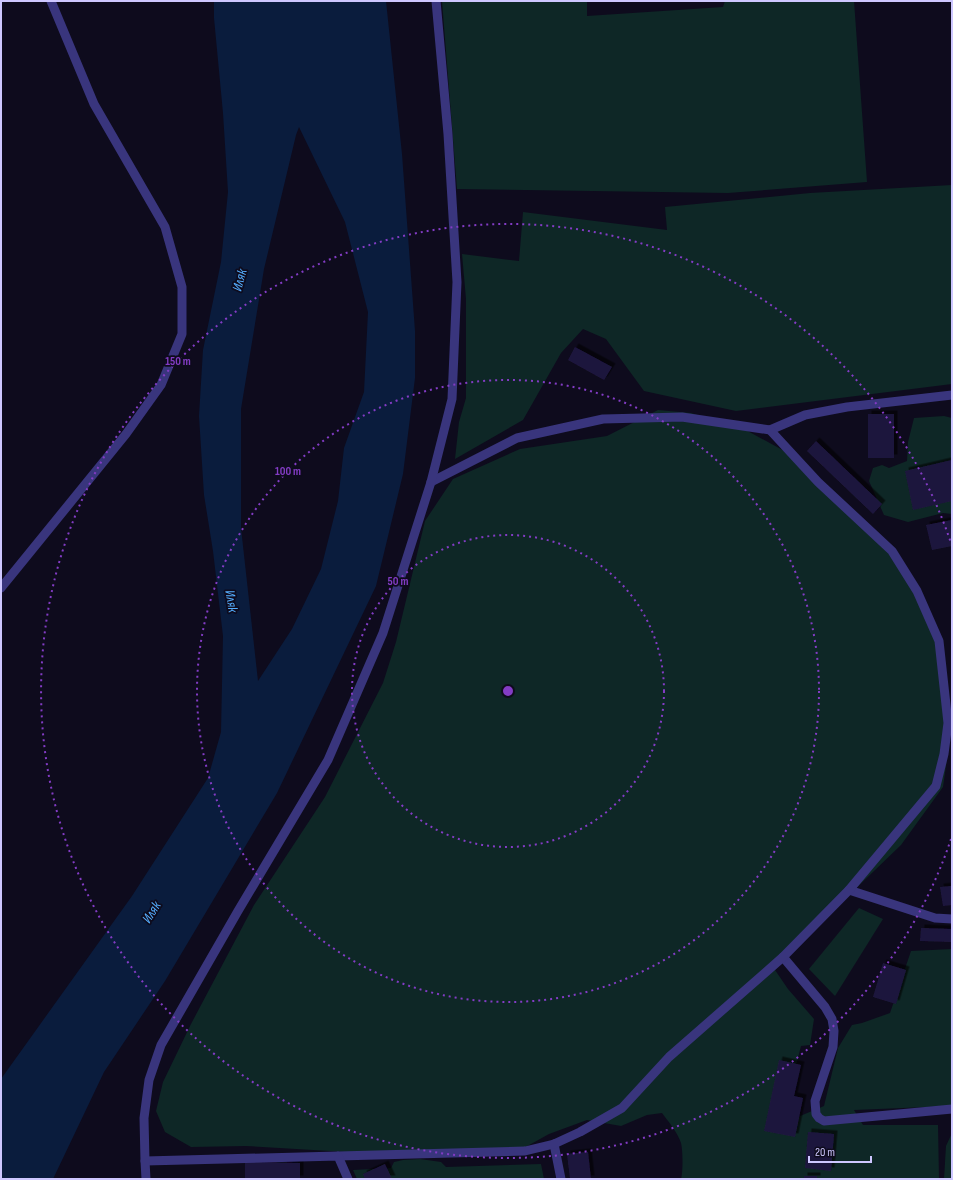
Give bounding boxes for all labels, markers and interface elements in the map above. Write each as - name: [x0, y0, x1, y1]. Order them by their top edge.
- water label: Иляк: [228, 266, 251, 293]
- text: 150 m: [165, 354, 191, 369]
- text: 100 m: [275, 464, 301, 479]
- text: 50 m: [388, 574, 408, 589]
- water label: Иляк: [221, 589, 242, 614]
- centre of rings: [501, 684, 515, 698]
- water label: Иляк: [138, 898, 165, 926]
- scale bar: [809, 1138, 871, 1164]
- text: 20 m: [815, 1145, 835, 1160]

